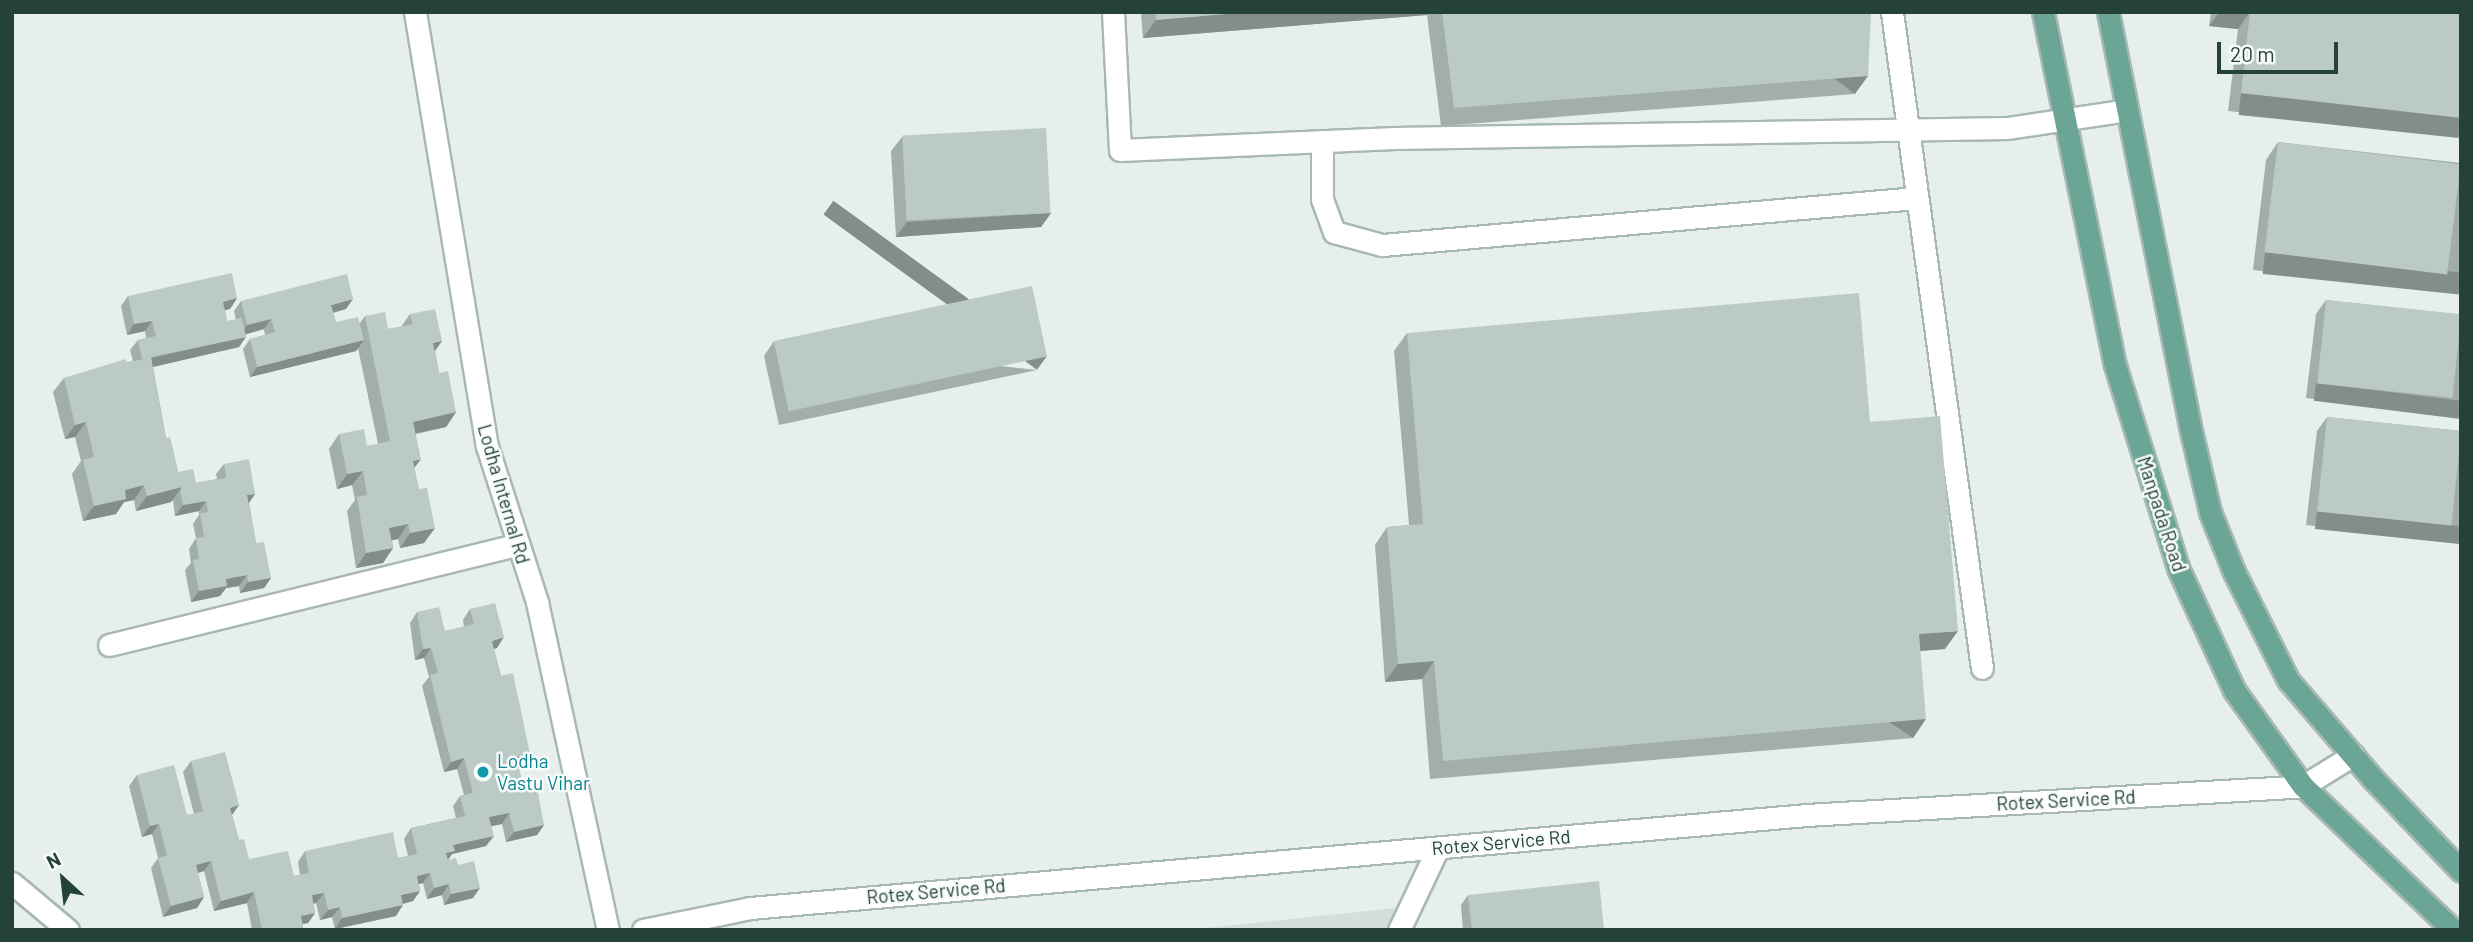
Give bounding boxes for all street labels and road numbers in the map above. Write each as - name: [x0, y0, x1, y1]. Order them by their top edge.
- street label: Lodha Internal Rd: [473, 422, 535, 566]
- street label: Manpada Road: [2133, 454, 2191, 574]
- street label: Rotex Service Rd: [1996, 785, 2136, 815]
- street label: Rotex Service Rd: [1431, 825, 1571, 859]
- street label: Rotex Service Rd: [866, 874, 1006, 908]

